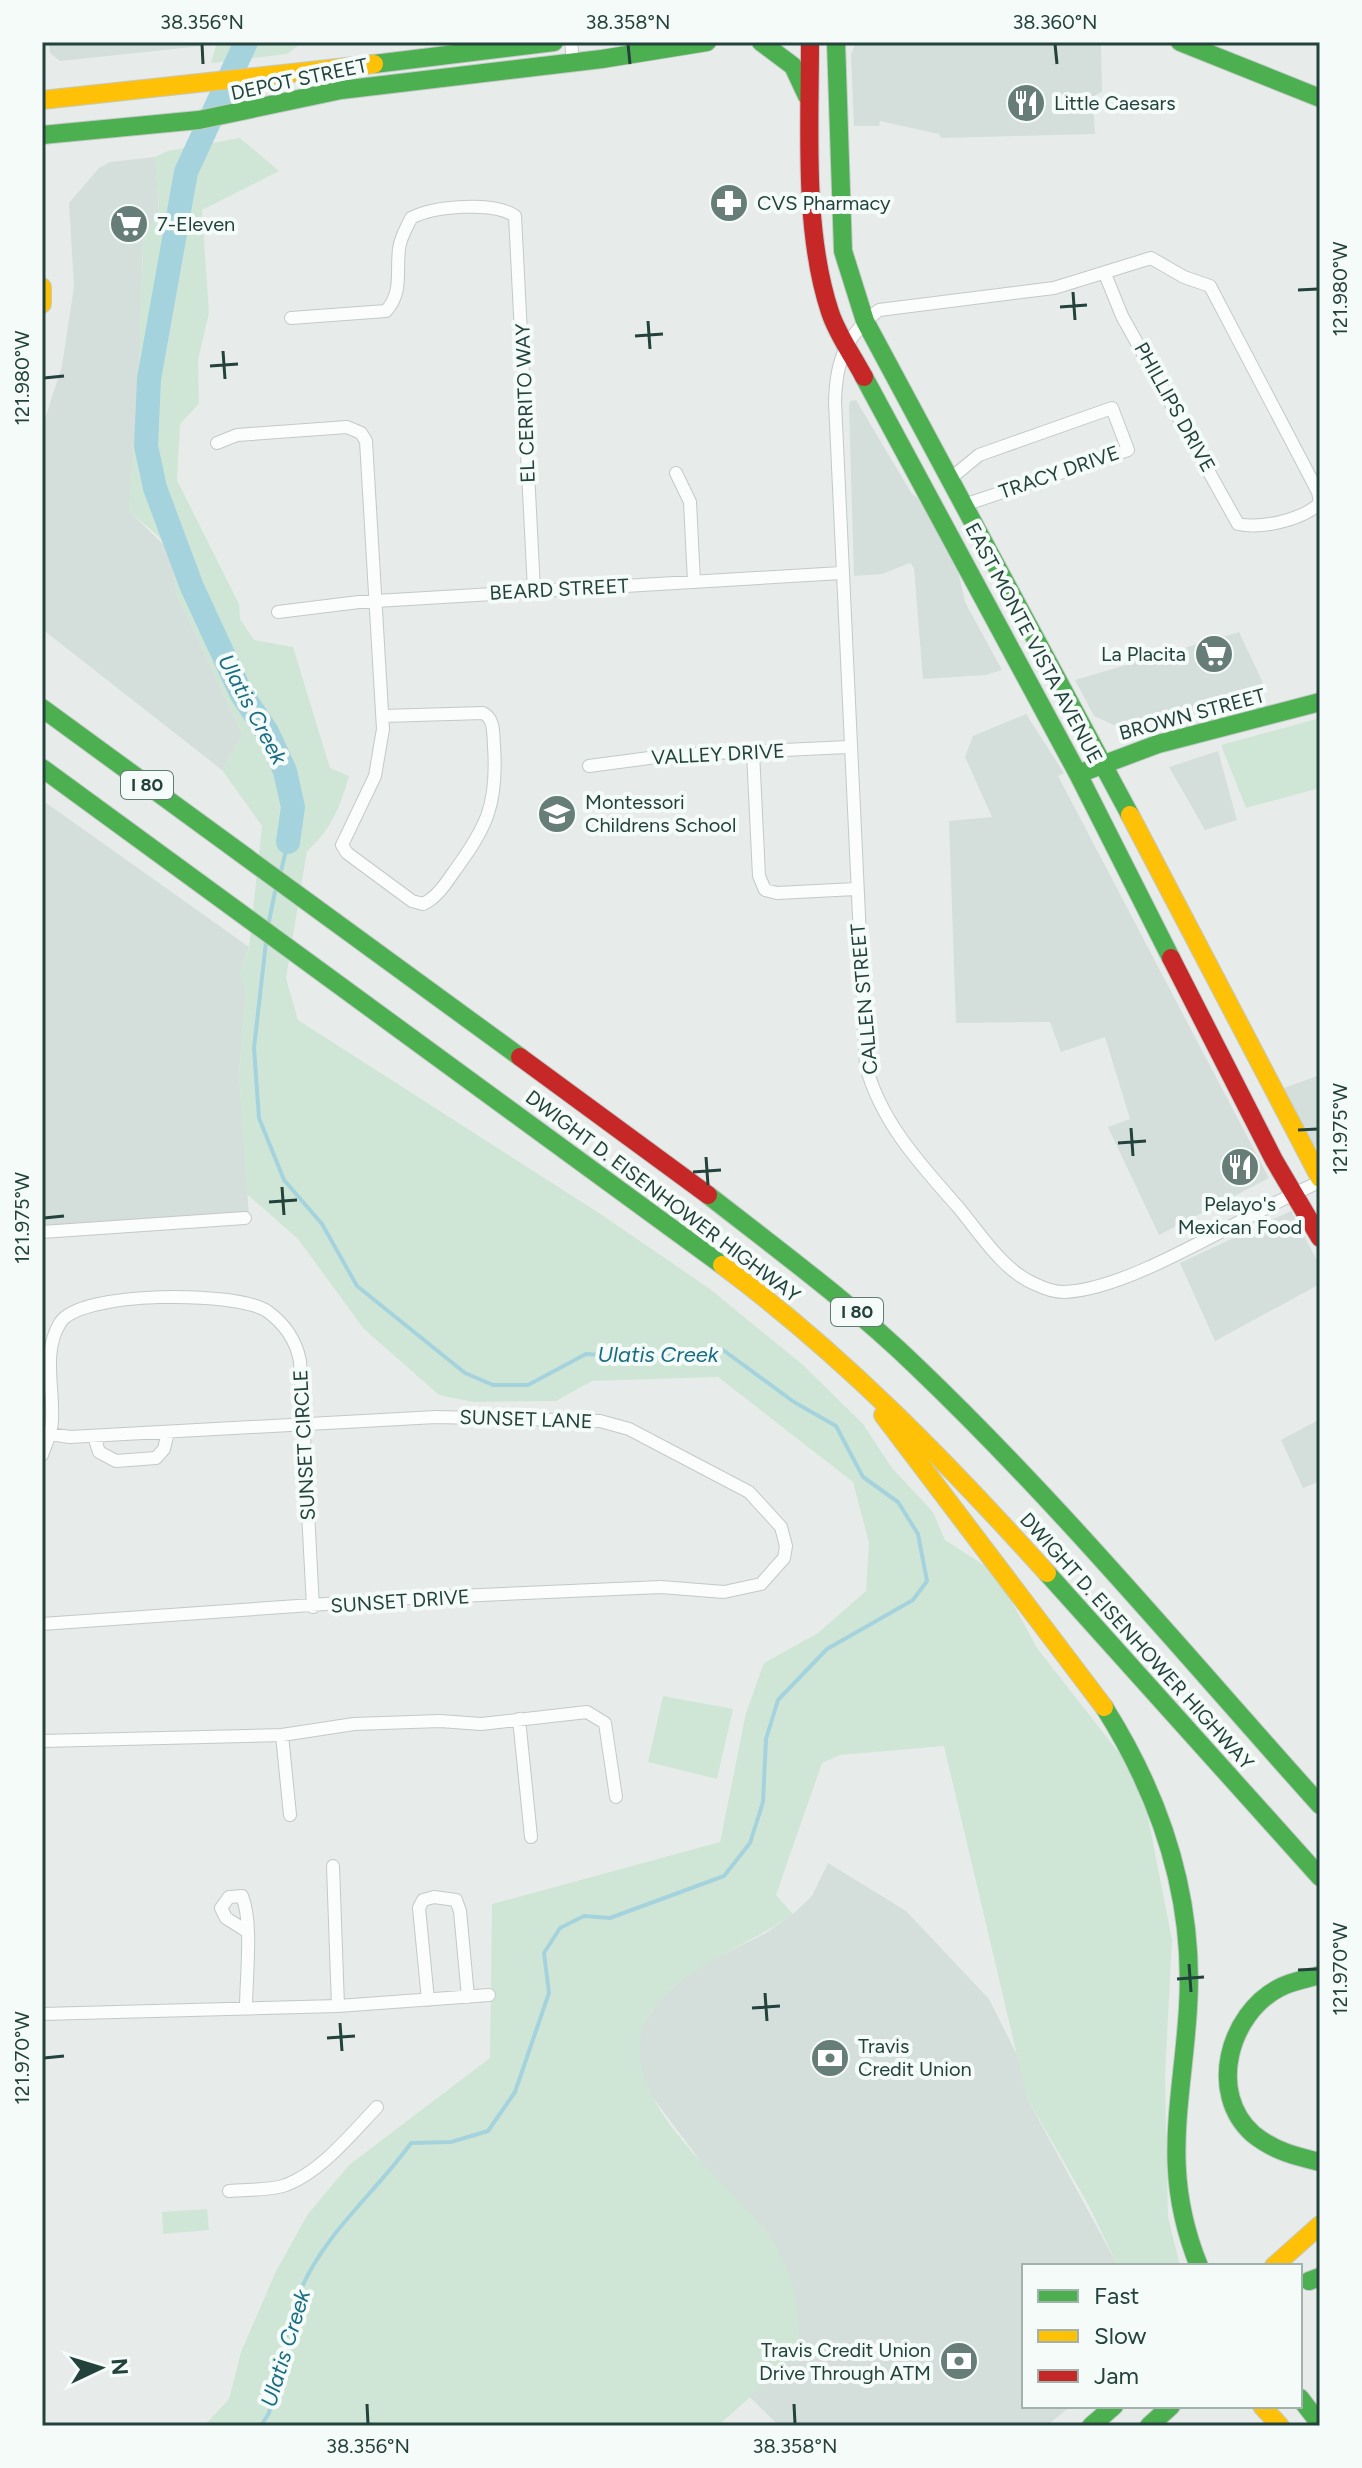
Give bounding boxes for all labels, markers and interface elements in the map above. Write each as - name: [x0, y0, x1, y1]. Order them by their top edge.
- text: 38.356°N: [160, 10, 244, 34]
- text: 38.358°N: [586, 10, 670, 34]
- text: 38.360°N: [1012, 10, 1098, 34]
- street label: DEPOT STREET: [228, 53, 370, 105]
- restaurant icon: Little Caesars: [1005, 82, 1047, 124]
- place label: Little Caesars: [1054, 91, 1176, 115]
- pharmacy icon: CVS Pharmacy: [708, 182, 750, 224]
- place label: CVS Pharmacy: [757, 191, 891, 215]
- supermarket icon: 7-Eleven: [108, 203, 150, 245]
- place label: 7-Eleven: [157, 212, 235, 236]
- text: 121.980°W: [1328, 242, 1352, 336]
- street label: EL CERRITO WAY: [510, 323, 540, 483]
- text: 121.980°W: [10, 331, 34, 425]
- street label: PHILLIPS DRIVE: [1129, 338, 1221, 476]
- street label: TRACY DRIVE: [996, 440, 1122, 504]
- street label: EAST MONTE VISTA AVENUE: [960, 519, 1108, 767]
- street label: BEARD STREET: [489, 573, 629, 605]
- supermarket icon: La Placita: [1193, 633, 1235, 675]
- place label: La Placita: [1101, 642, 1186, 666]
- water label: Ulatis Creek: [212, 650, 293, 770]
- street label: BROWN STREET: [1116, 683, 1268, 745]
- street label: VALLEY DRIVE: [651, 739, 785, 769]
- road number: I 80: [121, 771, 173, 799]
- place label: Montessori Childrens School: [585, 790, 736, 837]
- school or university icon: Montessori Childrens School: [536, 793, 578, 835]
- street label: CALLEN STREET: [845, 922, 883, 1076]
- text: 121.975°W: [1328, 1083, 1352, 1175]
- street label: DWIGHT D. EISENHOWER HIGHWAY: [521, 1085, 805, 1307]
- restaurant icon: Pelayo's Mexican Food: [1219, 1146, 1261, 1188]
- text: 121.975°W: [10, 1172, 34, 1264]
- place label: Pelayo's Mexican Food: [1178, 1192, 1302, 1239]
- road number: I 80: [831, 1298, 883, 1326]
- water label: Ulatis Creek: [598, 1341, 720, 1368]
- street label: SUNSET CIRCLE: [288, 1369, 320, 1521]
- street label: SUNSET LANE: [459, 1405, 593, 1433]
- street label: DWIGHT D. EISENHOWER HIGHWAY: [1015, 1508, 1259, 1774]
- street label: SUNSET DRIVE: [330, 1584, 470, 1618]
- text: 121.970°W: [1328, 1922, 1352, 2016]
- text: 121.970°W: [10, 2011, 34, 2105]
- place label: Travis Credit Union: [858, 2034, 972, 2081]
- bank icon: Travis Credit Union: [809, 2037, 851, 2079]
- legend: [1022, 2264, 1302, 2408]
- text: Fast: [1094, 2281, 1139, 2310]
- water label: Ulatis Creek: [255, 2285, 316, 2410]
- text: Slow: [1094, 2321, 1147, 2350]
- north arrow: [60, 2328, 140, 2408]
- place label: Travis Credit Union Drive Through ATM: [759, 2338, 931, 2385]
- bank icon: Travis Credit Union Drive Through ATM: [938, 2340, 980, 2382]
- text: N: [105, 2357, 134, 2376]
- text: Jam: [1094, 2361, 1139, 2390]
- text: 38.356°N: [326, 2434, 410, 2458]
- text: 38.358°N: [753, 2434, 837, 2458]

